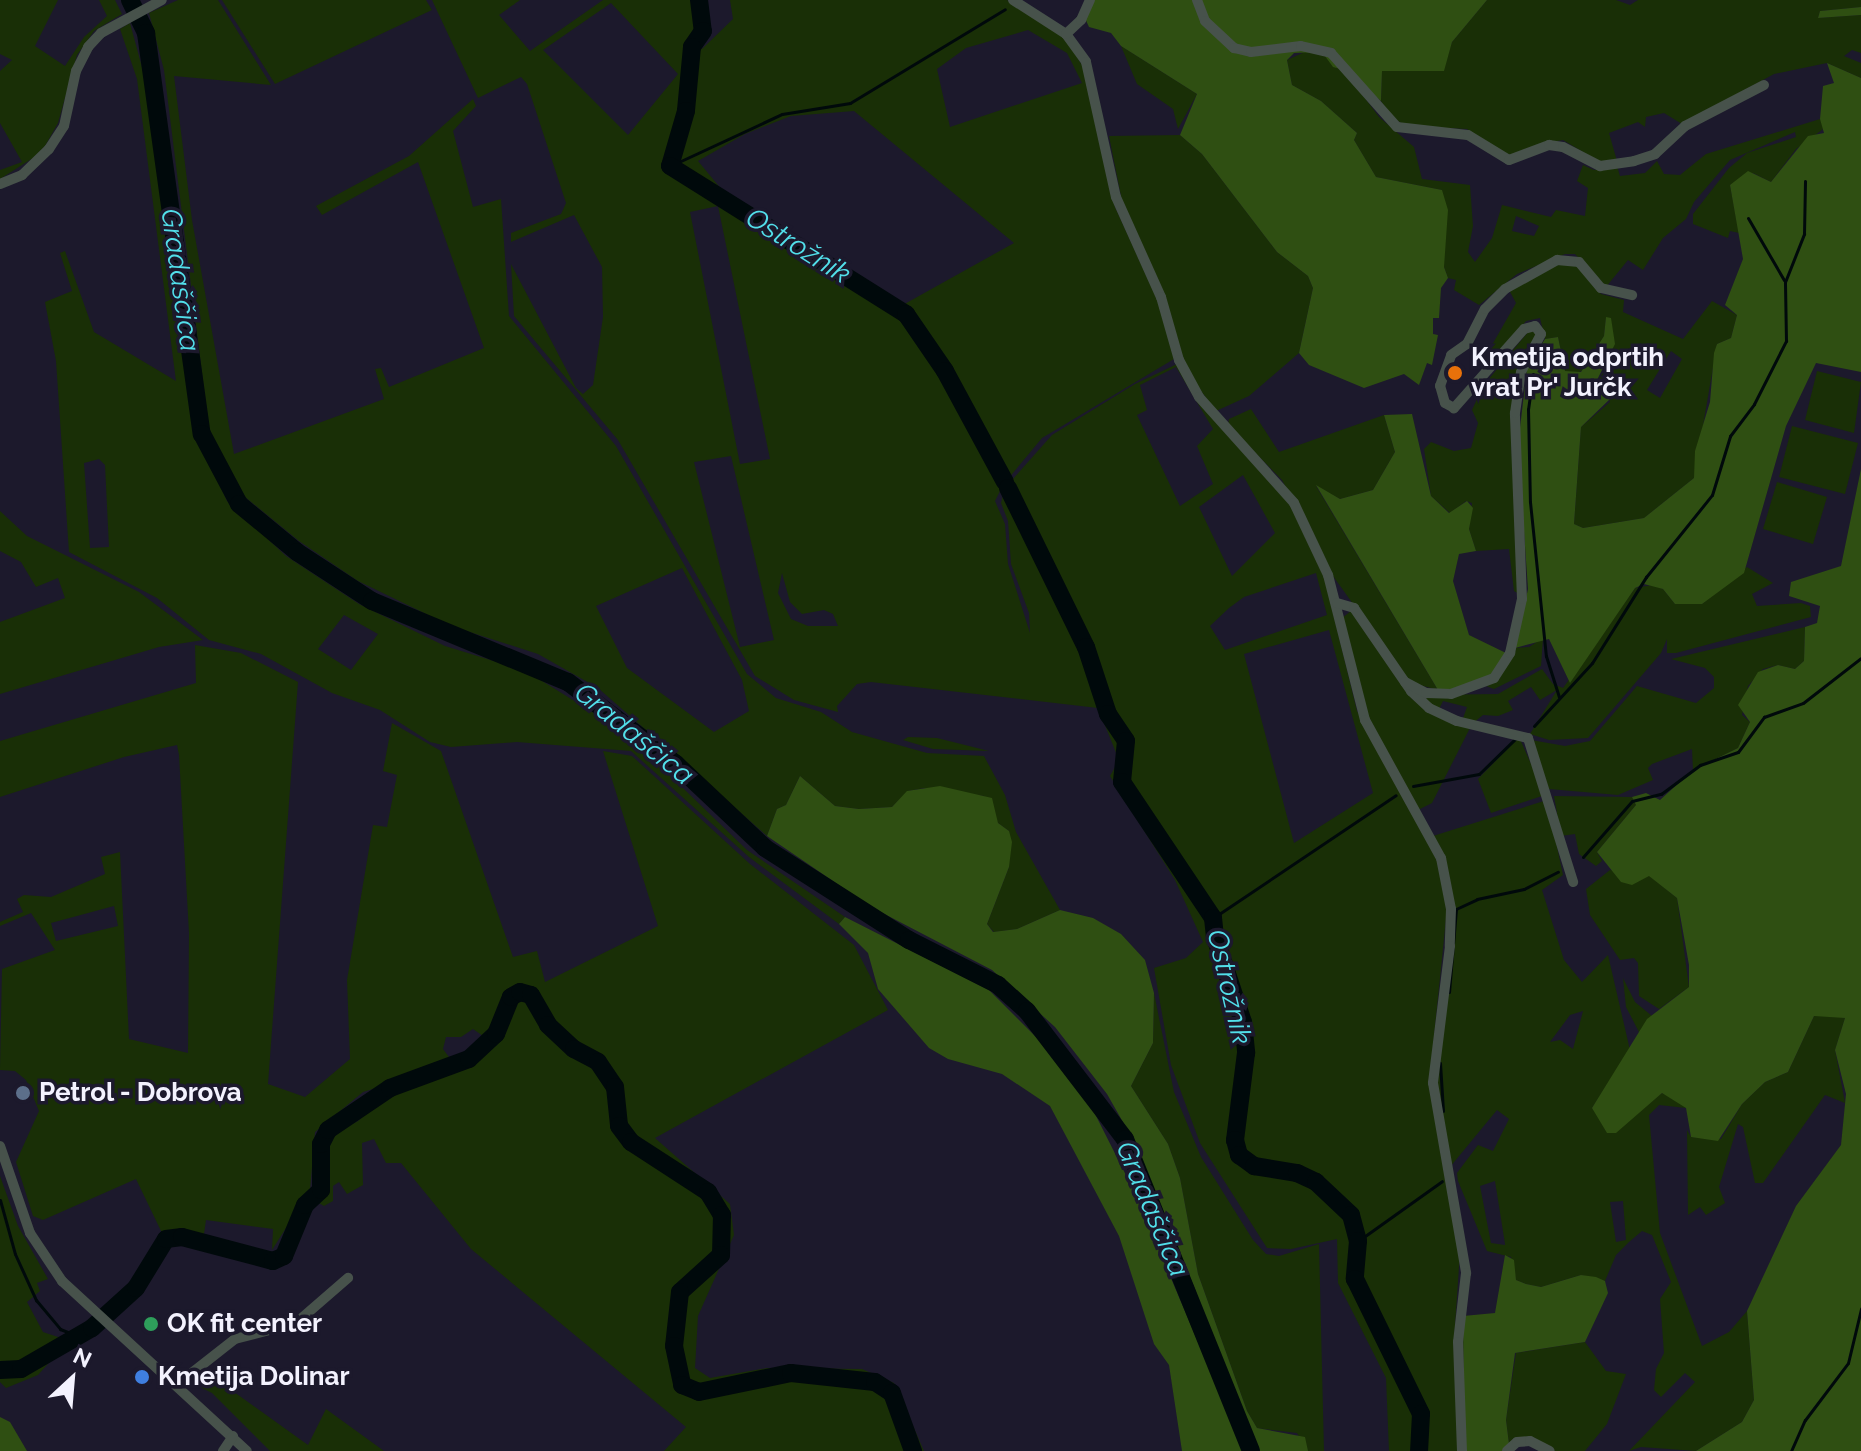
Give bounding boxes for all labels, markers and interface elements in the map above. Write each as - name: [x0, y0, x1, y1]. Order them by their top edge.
- water label: Ostrožnik: [740, 201, 856, 291]
- water label: Gradaščica: [153, 206, 207, 354]
- place label: Kmetija odprtih vrat Pr' Jurčk: [1471, 342, 1664, 404]
- marker: Kmetija odprtih vrat Pr' Jurčk: [1446, 364, 1464, 382]
- water label: Gradaščica: [567, 676, 701, 792]
- water label: Ostrožnik: [1199, 926, 1259, 1048]
- place label: Petrol - Dobrova: [39, 1077, 242, 1109]
- marker: Petrol - Dobrova: [14, 1084, 32, 1102]
- water label: Gradaščica: [1108, 1136, 1196, 1282]
- place label: OK fit center: [167, 1308, 322, 1340]
- marker: OK fit center: [142, 1315, 160, 1333]
- north arrow: [32, 1339, 112, 1419]
- text: N: [69, 1342, 96, 1373]
- place label: Kmetija Dolinar: [158, 1361, 350, 1393]
- marker: Kmetija Dolinar: [133, 1368, 151, 1386]

